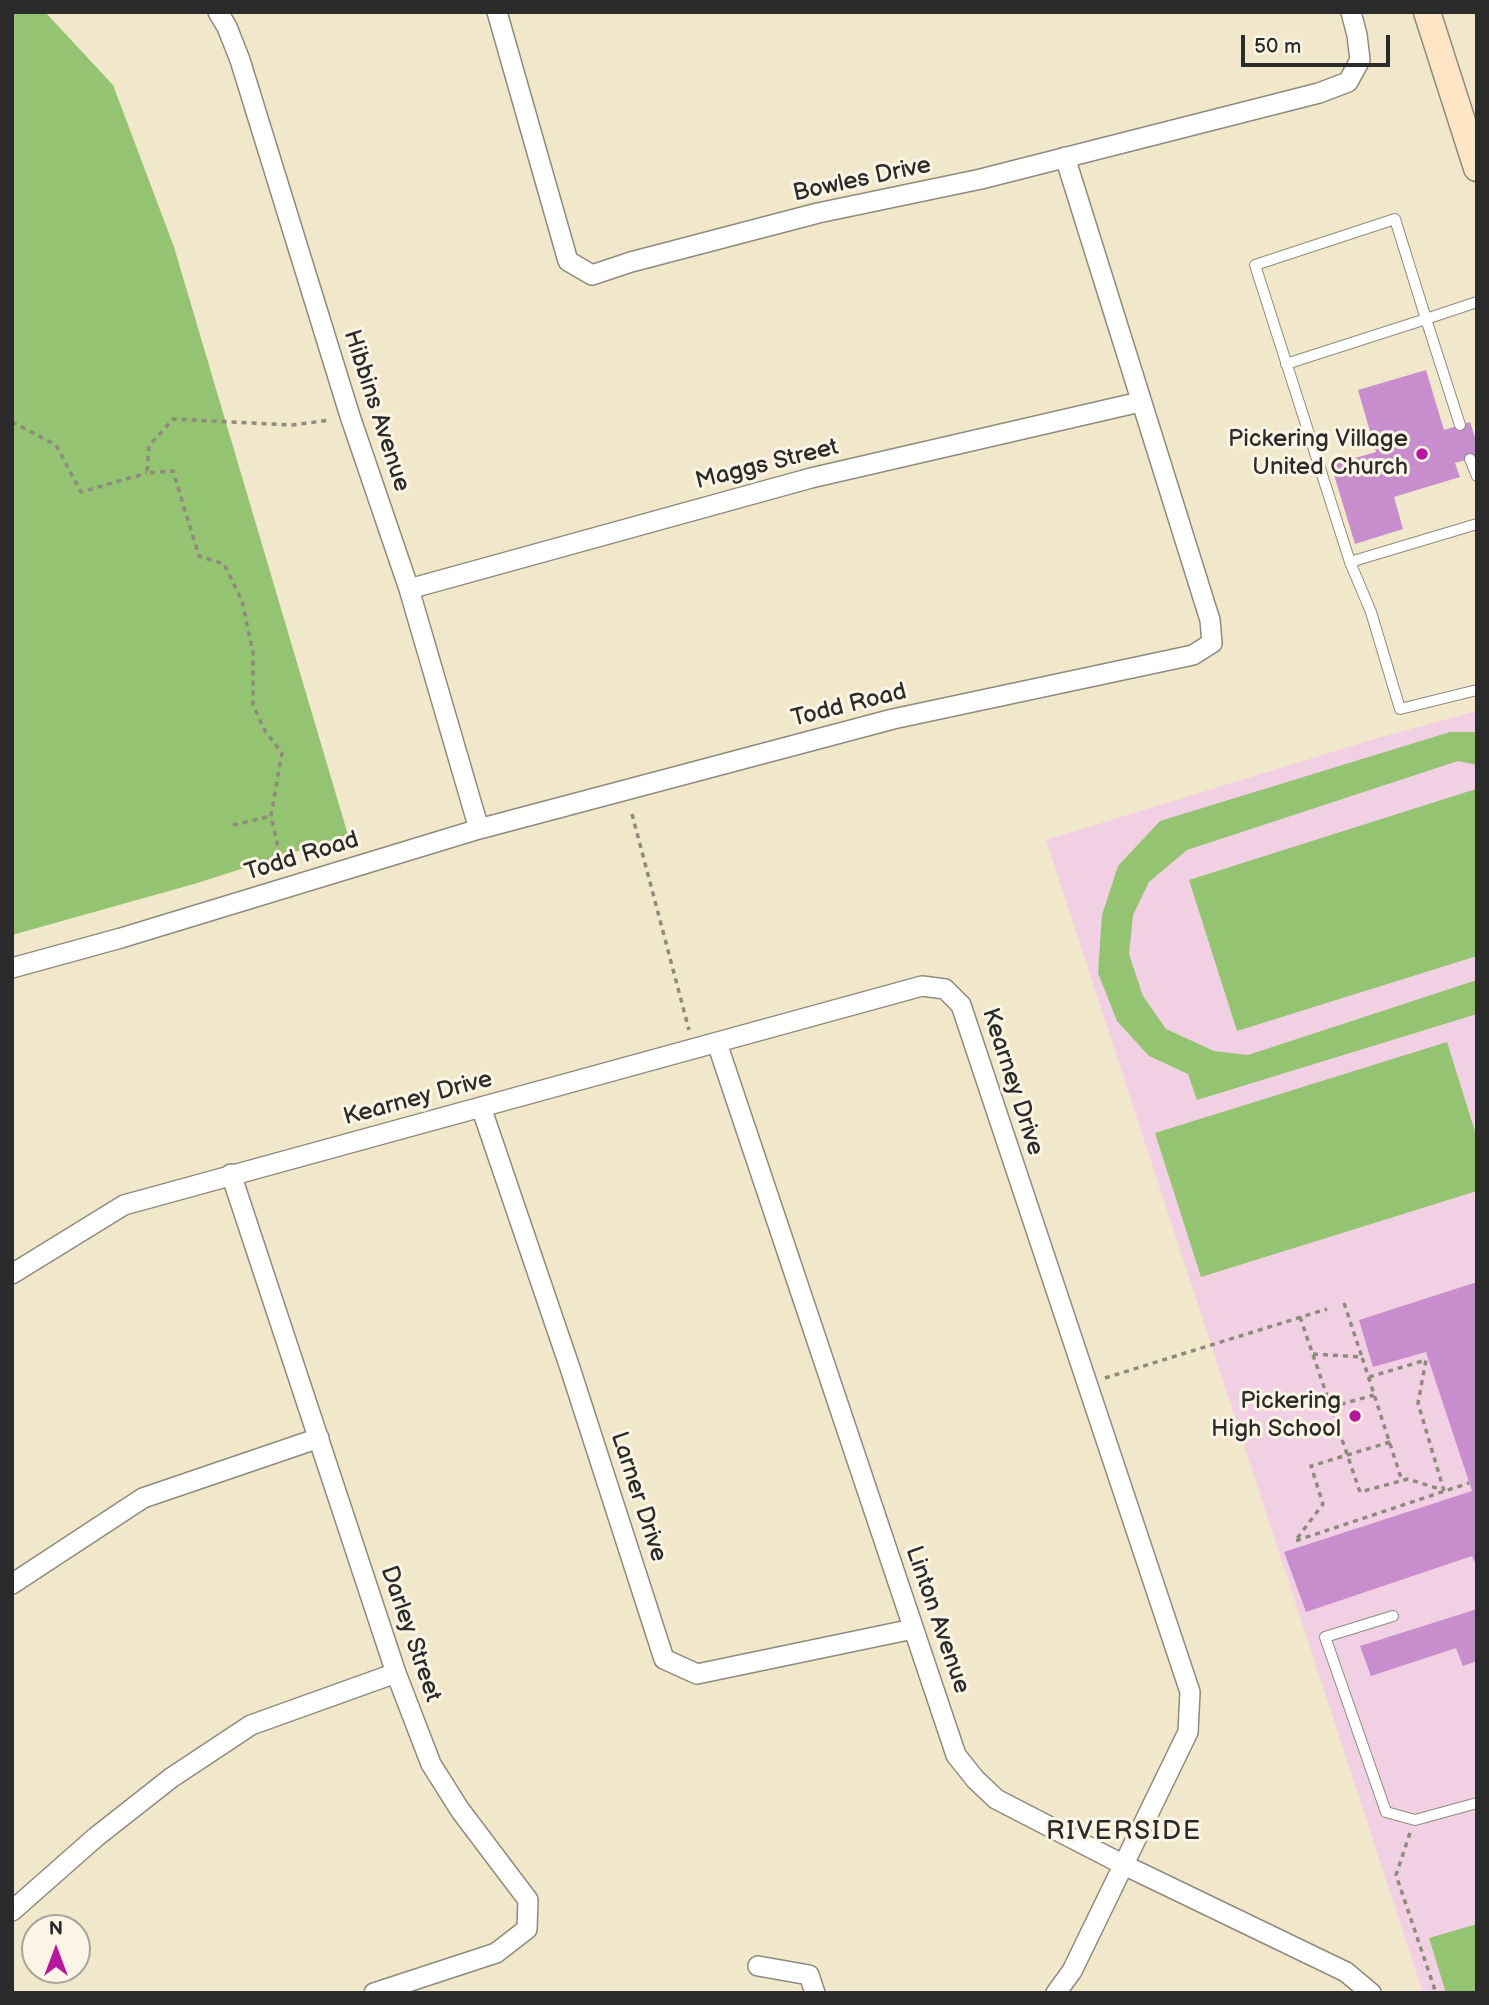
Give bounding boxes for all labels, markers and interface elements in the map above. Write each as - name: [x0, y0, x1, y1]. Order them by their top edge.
- scale bar: [1244, 21, 1393, 65]
- text: 50 m: [1254, 34, 1301, 59]
- street label: Bowles Drive: [790, 151, 934, 209]
- street label: Hibbins Avenue: [336, 327, 416, 495]
- place label: Pickering Village United Church: [1228, 426, 1408, 482]
- street label: Maggs Street: [693, 433, 841, 497]
- marker: Pickering Village United Church: [1414, 446, 1430, 462]
- street label: Todd Road: [788, 678, 910, 734]
- street label: Todd Road: [242, 826, 362, 888]
- street label: Kearney Drive: [975, 1005, 1049, 1159]
- street label: Kearney Drive: [340, 1065, 496, 1133]
- place label: Pickering High School: [1211, 1388, 1341, 1444]
- marker: Pickering High School: [1347, 1408, 1363, 1424]
- street label: Larner Drive: [603, 1429, 673, 1565]
- street label: Linton Avenue: [898, 1543, 976, 1697]
- street label: Darley Street: [373, 1562, 447, 1706]
- district label: RIVERSIDE: [1047, 1816, 1201, 1848]
- north arrow: [21, 1914, 91, 1984]
- text: N: [49, 1918, 63, 1941]

